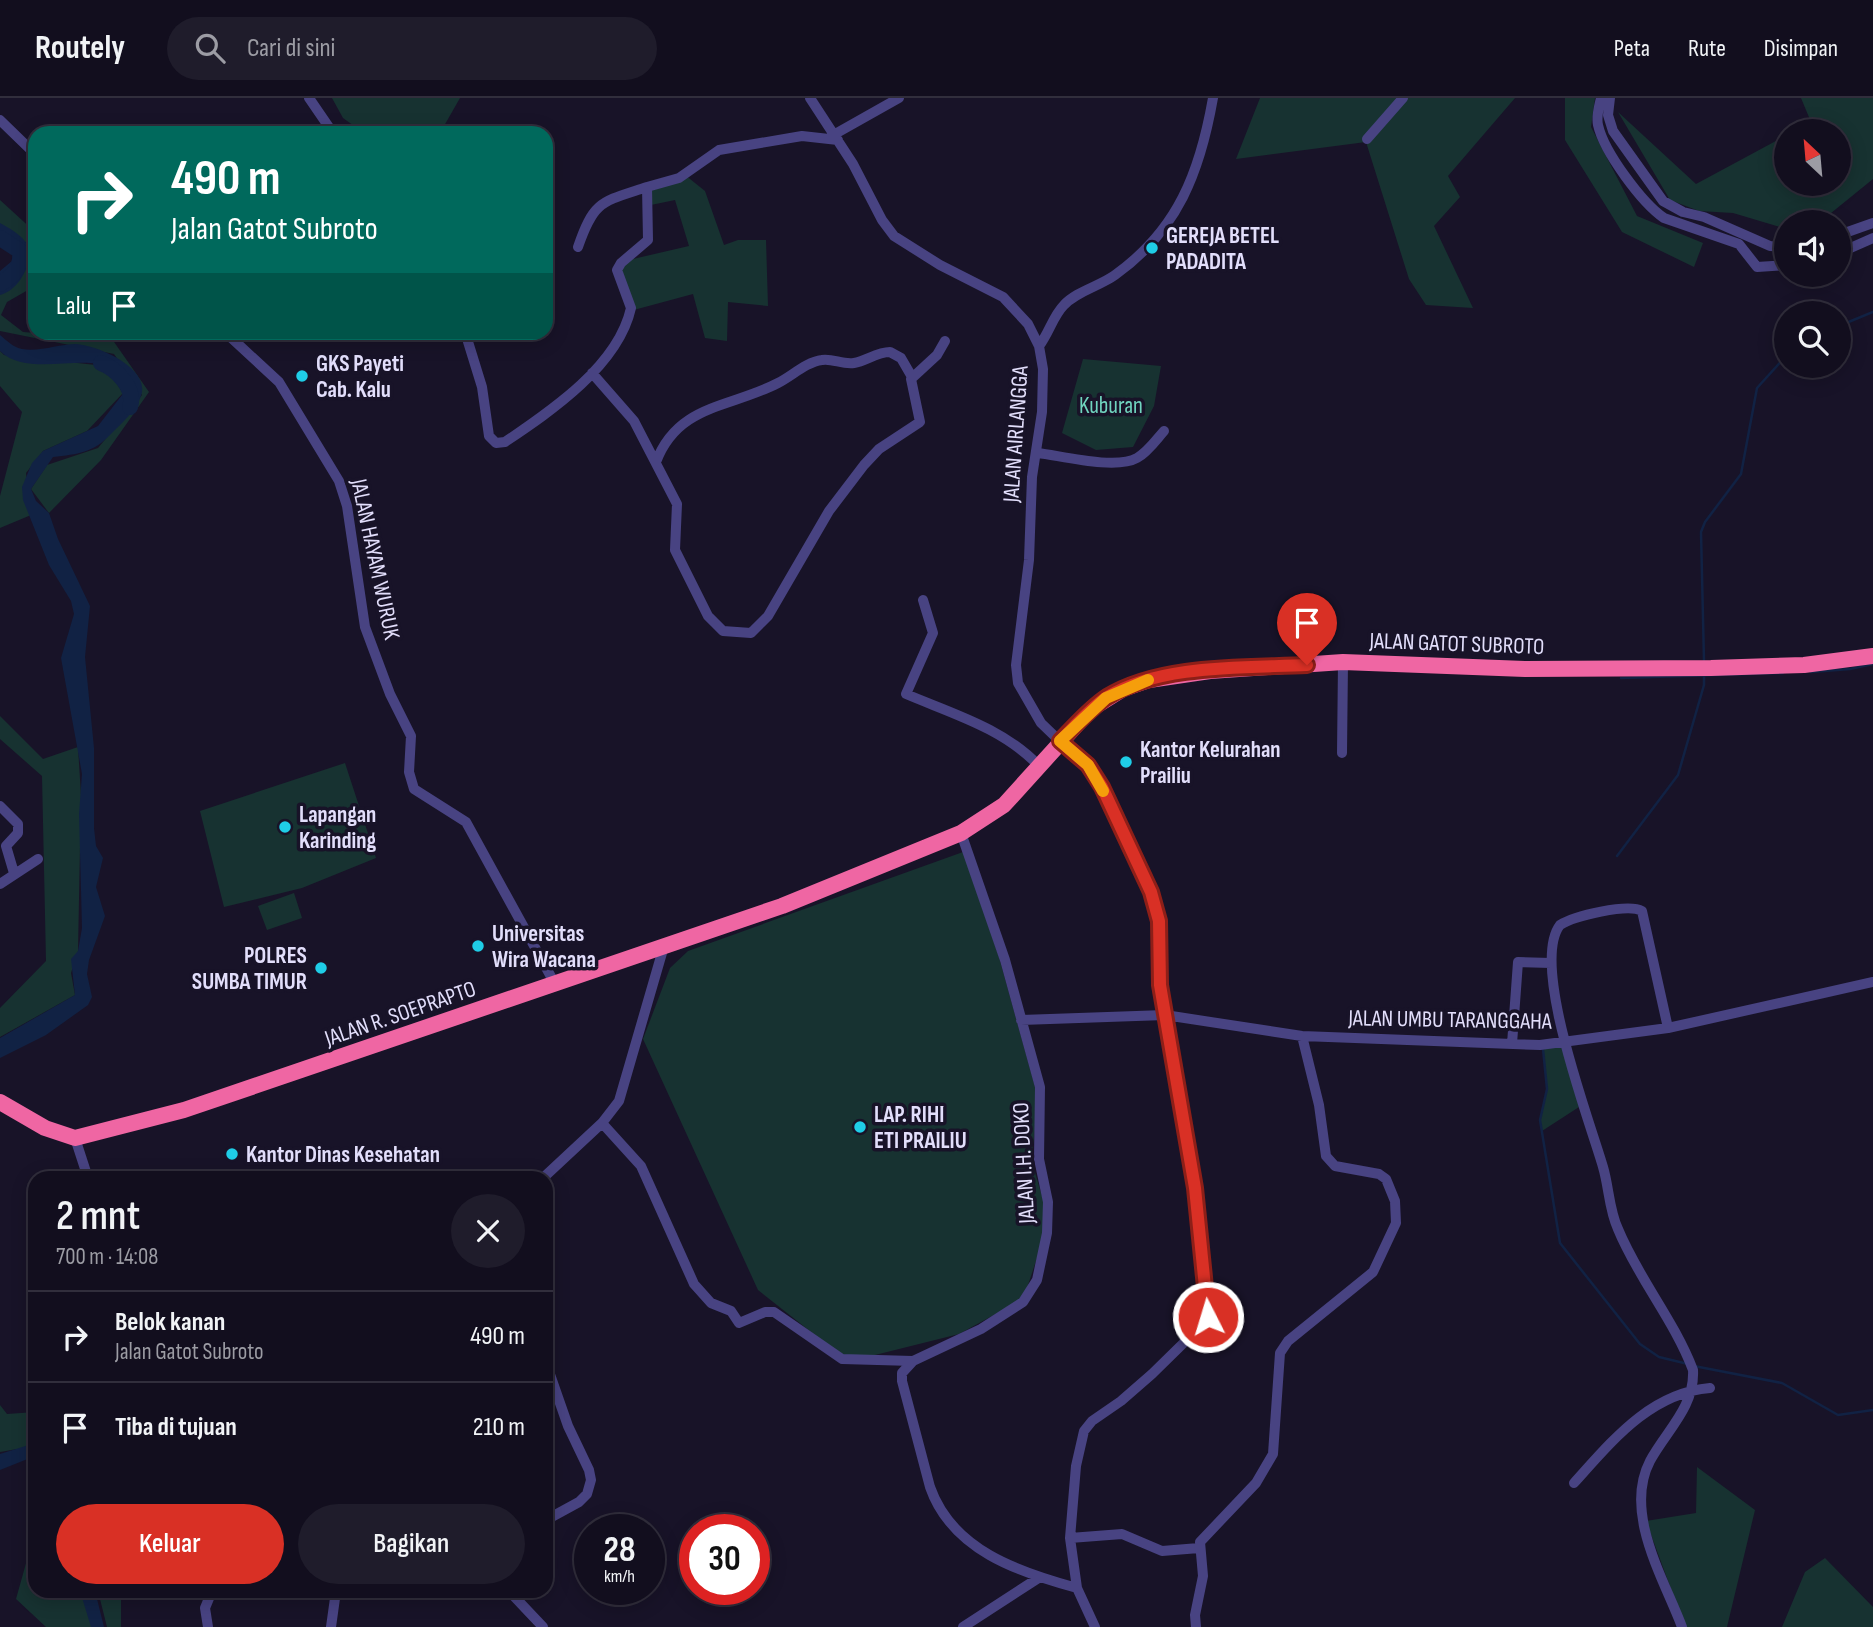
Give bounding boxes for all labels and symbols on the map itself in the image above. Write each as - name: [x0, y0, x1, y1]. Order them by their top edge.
- north arrow: [1774, 119, 1852, 196]
- place label: GEREJA BETEL PADADITA: [1166, 222, 1279, 276]
- marker: GEREJA BETEL PADADITA: [1144, 240, 1160, 256]
- place label: GKS Payeti Cab. Kalu: [316, 350, 404, 404]
- street label: JALAN AIRLANGGA: [997, 365, 1035, 504]
- marker: GKS Payeti Cab. Kalu: [294, 368, 310, 384]
- park label: Kuburan: [1079, 392, 1143, 420]
- street label: JALAN HAYAM WURUK: [344, 475, 406, 643]
- pin: [1277, 593, 1337, 665]
- street label: JALAN GATOT SUBROTO: [1368, 627, 1545, 661]
- place label: Kantor Kelurahan Prailiu: [1140, 736, 1281, 790]
- marker: Kantor Kelurahan Prailiu: [1118, 754, 1134, 770]
- place label: Lapangan Karinding: [299, 801, 376, 855]
- marker: Lapangan Karinding: [277, 819, 293, 835]
- place label: Universitas Wira Wacana: [492, 920, 596, 974]
- marker: Universitas Wira Wacana: [470, 938, 486, 954]
- place label: POLRES SUMBA TIMUR: [192, 942, 307, 996]
- marker: POLRES SUMBA TIMUR: [313, 960, 329, 976]
- street label: JALAN R. SOEPRAPTO: [320, 975, 479, 1053]
- street label: JALAN UMBU TARANGGAHA: [1347, 1004, 1552, 1036]
- place label: LAP. RIHI ETI PRAILIU: [874, 1101, 967, 1155]
- street label: JALAN I.H. DOKO: [1007, 1102, 1041, 1225]
- marker: LAP. RIHI ETI PRAILIU: [852, 1119, 868, 1135]
- place label: Kantor Dinas Kesehatan: [246, 1141, 440, 1169]
- marker: Kantor Dinas Kesehatan: [224, 1146, 240, 1162]
- position arrow: [1171, 1280, 1245, 1354]
- speed limit sign: 30: [679, 1514, 770, 1605]

